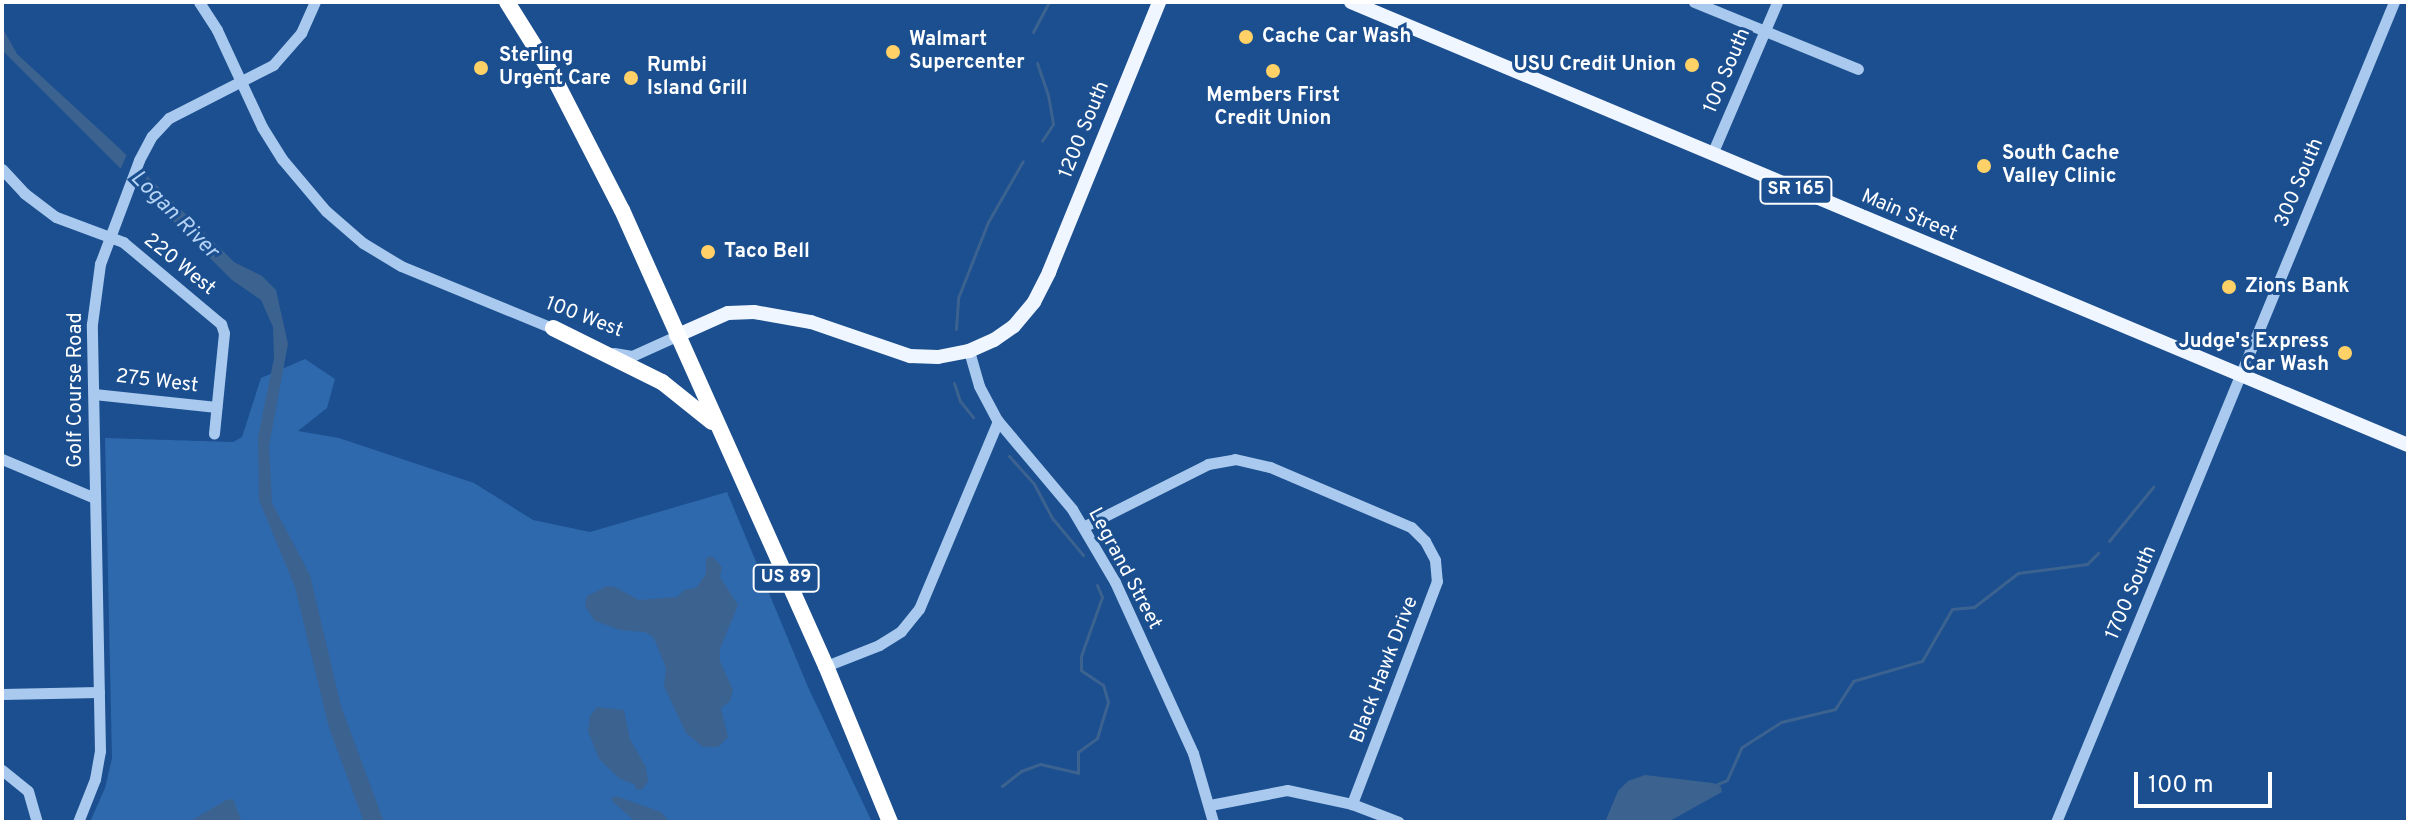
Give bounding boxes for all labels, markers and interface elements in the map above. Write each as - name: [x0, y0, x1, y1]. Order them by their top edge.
- place label: Cache Car Wash: [1262, 25, 1411, 49]
- street label: 100 South: [1699, 25, 1757, 117]
- place label: Walmart Supercenter: [909, 28, 1025, 75]
- marker: Cache Car Wash: [1237, 28, 1255, 46]
- marker: Walmart Supercenter: [884, 43, 902, 61]
- place label: Sterling Urgent Care: [499, 44, 611, 91]
- place label: USU Credit Union: [1513, 53, 1676, 77]
- place label: Rumbi Island Grill: [647, 54, 747, 101]
- marker: USU Credit Union: [1683, 56, 1701, 74]
- marker: Sterling Urgent Care: [470, 57, 492, 79]
- marker: Members First Credit Union: [1264, 62, 1282, 80]
- marker: Rumbi Island Grill: [622, 69, 640, 87]
- street label: 1200 South: [1055, 78, 1115, 182]
- place label: Members First Credit Union: [1206, 84, 1340, 131]
- street label: 300 South: [2270, 135, 2330, 231]
- place label: South Cache Valley Clinic: [2002, 142, 2119, 189]
- marker: South Cache Valley Clinic: [1973, 155, 1995, 177]
- water label: Logan River: [124, 165, 224, 265]
- road number: SR 165: [1758, 176, 1834, 204]
- street label: Main Street: [1857, 185, 1961, 247]
- street label: 220 West: [138, 229, 220, 301]
- place label: Taco Bell: [724, 240, 810, 264]
- marker: Taco Bell: [699, 243, 717, 261]
- place label: Zions Bank: [2245, 275, 2350, 299]
- marker: Zions Bank: [2220, 278, 2238, 296]
- street label: 100 West: [542, 292, 626, 344]
- street label: Golf Course Road: [64, 312, 88, 468]
- place label: Judge's Express Car Wash: [2179, 330, 2329, 377]
- marker: Judge's Express Car Wash: [2336, 344, 2354, 362]
- street label: 275 West: [114, 365, 200, 399]
- street label: Legrand Street: [1082, 504, 1166, 634]
- street label: 1700 South: [2101, 542, 2163, 644]
- road number: US 89: [752, 564, 820, 592]
- street label: Black Hawk Drive: [1346, 593, 1424, 747]
- scale bar: [2138, 756, 2276, 806]
- text: 100 m: [2148, 771, 2214, 801]

